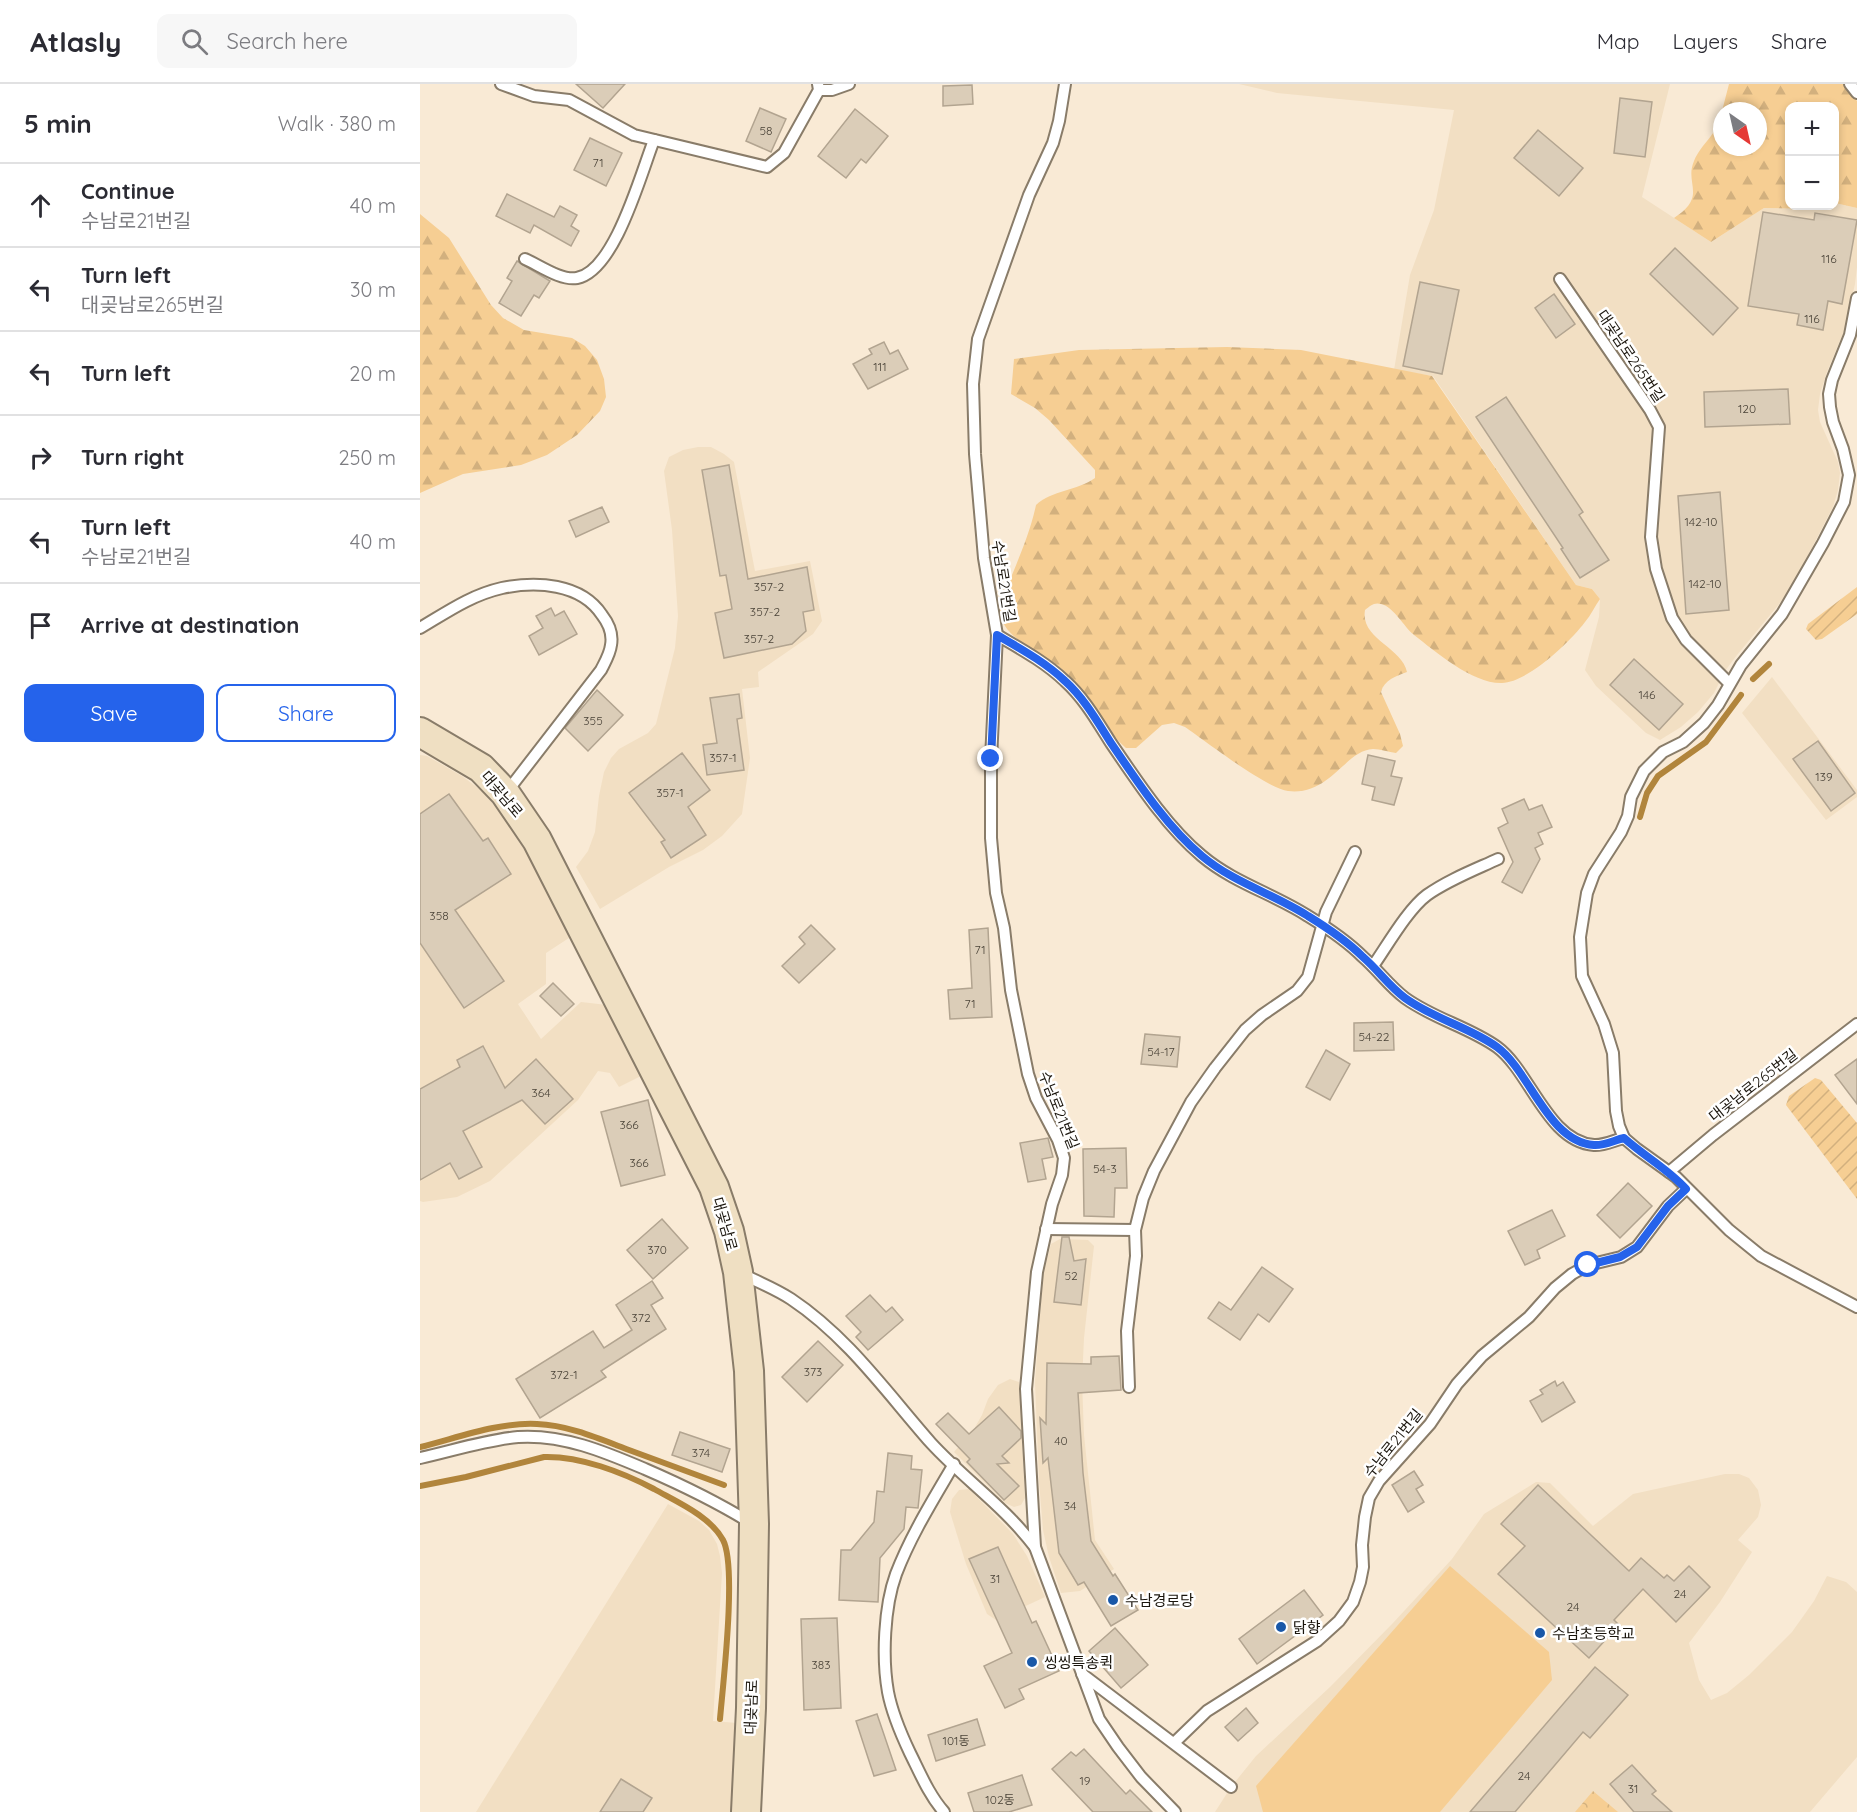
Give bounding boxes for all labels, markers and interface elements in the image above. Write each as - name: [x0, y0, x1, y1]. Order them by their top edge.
- search box: [157, 14, 577, 68]
- text: Atlasly: [30, 24, 121, 59]
- icon: search: [178, 25, 211, 58]
- text: Search here: [226, 27, 348, 55]
- text: Map: [1597, 28, 1640, 54]
- text: Layers: [1673, 28, 1738, 54]
- text: Share: [1771, 28, 1827, 54]
- north arrow: [1713, 102, 1767, 156]
- map controls: [1785, 102, 1839, 210]
- button: +: [1785, 102, 1839, 156]
- text: 5 min: [24, 107, 92, 140]
- text: Walk · 380 m: [278, 111, 396, 136]
- house number: 58: [759, 123, 773, 138]
- house number: 71: [592, 155, 604, 170]
- button: −: [1785, 156, 1839, 210]
- text: Continue: [81, 177, 175, 205]
- icon: ahead: [24, 189, 57, 222]
- text: 40 m: [350, 193, 396, 218]
- text: 수남로21번길: [81, 208, 191, 233]
- house number: 116: [1821, 251, 1837, 266]
- text: Turn left: [81, 261, 171, 289]
- icon: left: [24, 273, 57, 306]
- text: 30 m: [350, 277, 396, 302]
- text: 대곶남로265번길: [81, 292, 224, 317]
- street label: 대곶남로265번길: [1593, 306, 1669, 406]
- house number: 116: [1804, 311, 1820, 326]
- icon: left: [24, 357, 57, 390]
- text: Turn left: [81, 359, 171, 387]
- house number: 111: [873, 359, 887, 374]
- text: 20 m: [349, 361, 396, 386]
- house number: 120: [1738, 401, 1756, 416]
- icon: right: [24, 441, 57, 474]
- text: Turn right: [81, 443, 185, 471]
- text: 250 m: [338, 445, 396, 470]
- text: Turn left: [81, 513, 171, 541]
- house number: 142-10: [1685, 514, 1717, 529]
- icon: left: [24, 525, 57, 558]
- text: 40 m: [350, 529, 396, 554]
- street label: 수남로21번길: [988, 539, 1020, 623]
- text: 수남로21번길: [81, 544, 191, 569]
- house number: 142-10: [1689, 576, 1721, 591]
- house number: 357-2: [754, 579, 785, 594]
- house number: 357-2: [750, 604, 781, 619]
- icon: arrive: [24, 609, 57, 642]
- text: Arrive at destination: [81, 611, 299, 639]
- house number: 357-2: [744, 631, 775, 646]
- button: Save: [24, 684, 204, 742]
- button: Share: [216, 684, 396, 742]
- house number: 146: [1638, 687, 1656, 702]
- house number: 355: [583, 713, 603, 728]
- route end: [977, 745, 1003, 771]
- house number: 357-1: [709, 750, 737, 765]
- street label: 대곶남로: [477, 767, 527, 821]
- house number: 139: [1815, 769, 1833, 784]
- house number: 357-1: [656, 785, 684, 800]
- house number: 358: [429, 908, 449, 923]
- house number: 71: [974, 942, 986, 957]
- house number: 71: [964, 996, 976, 1011]
- house number: 54-22: [1359, 1029, 1390, 1044]
- house number: 54-17: [1147, 1044, 1175, 1059]
- street label: 대곶남로265번길: [1705, 1044, 1801, 1126]
- street label: 수남로21번길: [1035, 1068, 1083, 1152]
- house number: 364: [531, 1085, 551, 1100]
- house number: 366: [619, 1117, 639, 1132]
- house number: 366: [629, 1155, 649, 1170]
- house number: 54-3: [1093, 1161, 1117, 1176]
- street label: 대곶남로: [708, 1195, 742, 1253]
- house number: 370: [647, 1242, 667, 1257]
- route start: [1574, 1251, 1600, 1277]
- house number: 52: [1064, 1268, 1078, 1283]
- house number: 372: [631, 1310, 651, 1325]
- house number: 373: [804, 1364, 822, 1379]
- house number: 372-1: [550, 1367, 578, 1382]
- street label: 수남로21번길: [1360, 1405, 1426, 1481]
- house number: 40: [1054, 1433, 1068, 1448]
- house number: 374: [692, 1445, 710, 1460]
- house number: 34: [1064, 1498, 1076, 1513]
- house number: 31: [990, 1571, 1000, 1586]
- house number: 24: [1674, 1586, 1686, 1601]
- place label: 수남경로당: [1125, 1591, 1194, 1610]
- marker: 수남경로당: [1106, 1593, 1120, 1607]
- house number: 24: [1567, 1599, 1579, 1614]
- place label: 닭향: [1293, 1618, 1321, 1637]
- marker: 닭향: [1274, 1620, 1288, 1634]
- place label: 수남초등학교: [1552, 1624, 1635, 1643]
- marker: 수남초등학교: [1533, 1626, 1547, 1640]
- place label: 씽씽특송퀵: [1044, 1653, 1113, 1672]
- marker: 씽씽특송퀵: [1025, 1655, 1039, 1669]
- house number: 383: [811, 1657, 831, 1672]
- street label: 대곶남로: [741, 1679, 761, 1735]
- house number: 101동: [942, 1733, 970, 1748]
- house number: 24: [1518, 1768, 1530, 1783]
- house number: 19: [1079, 1773, 1091, 1788]
- house number: 31: [1628, 1781, 1638, 1796]
- house number: 102동: [985, 1792, 1015, 1807]

